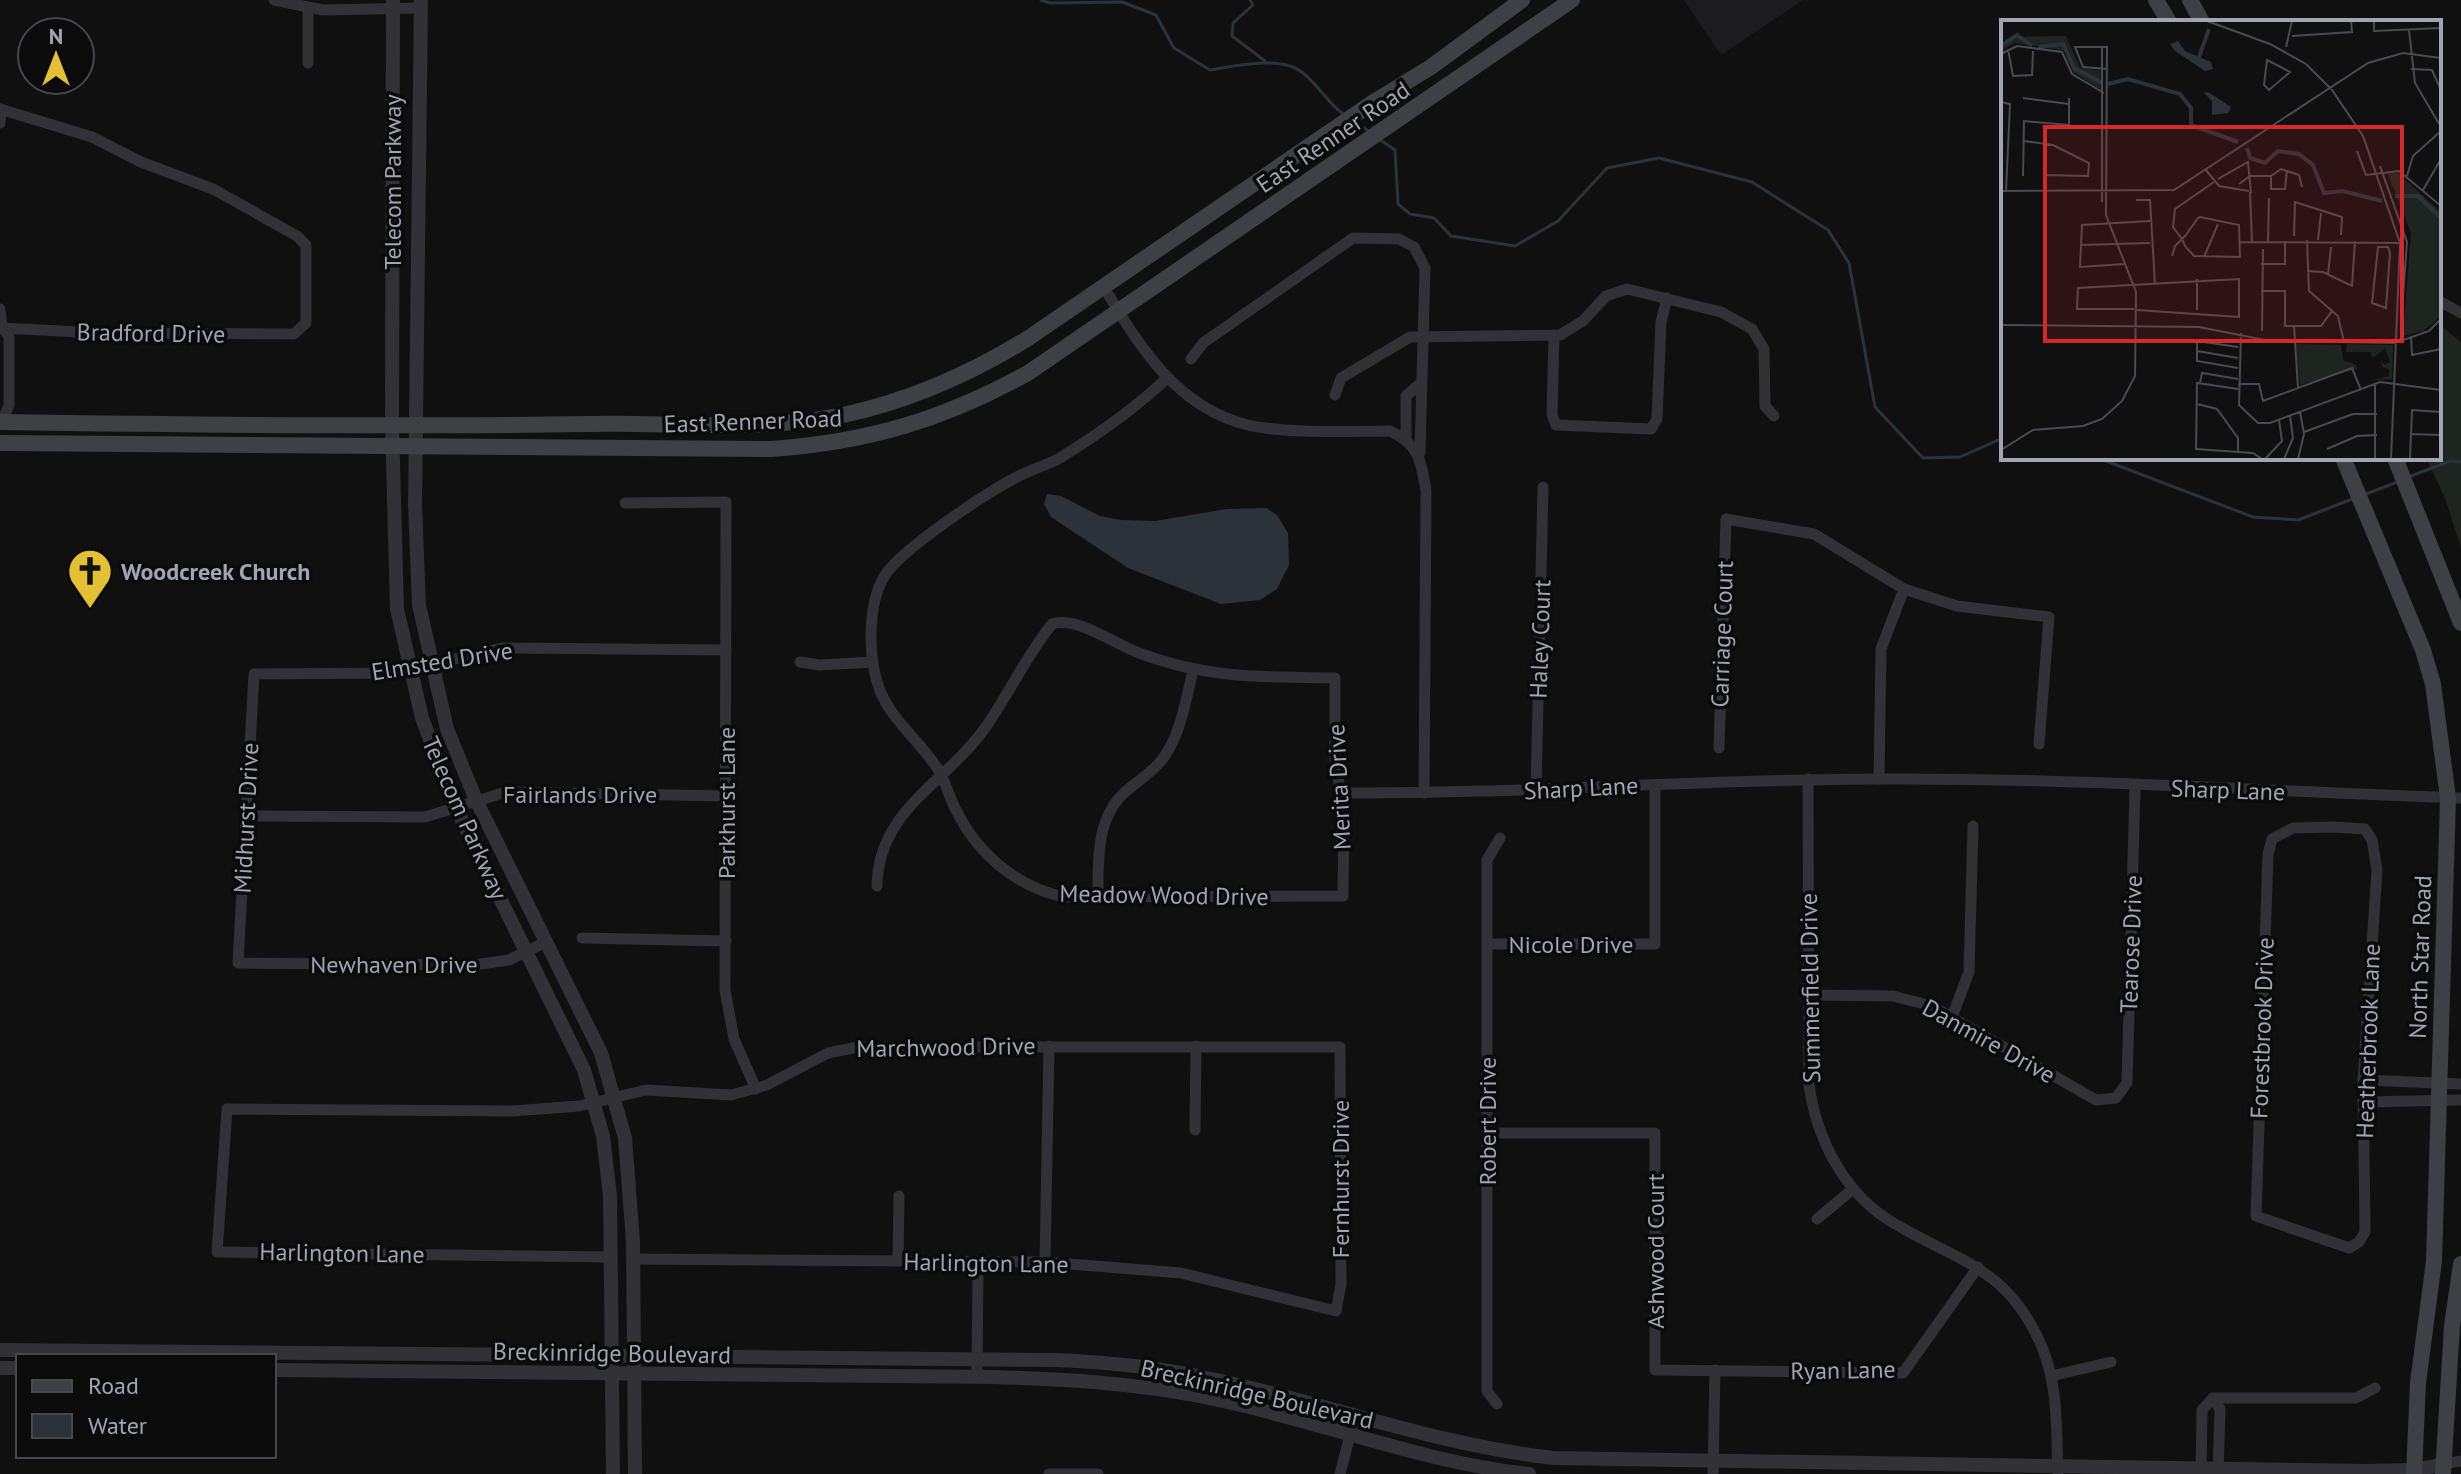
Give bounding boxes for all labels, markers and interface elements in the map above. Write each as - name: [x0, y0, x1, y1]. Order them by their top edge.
- north arrow: [16, 16, 96, 96]
- inset map: [2001, 20, 2441, 460]
- text: N: [49, 22, 63, 50]
- street label: East Renner Road: [1250, 74, 1416, 200]
- street label: Telecom Parkway: [377, 94, 408, 270]
- street label: Bradford Drive: [76, 316, 226, 350]
- street label: East Renner Road: [663, 402, 843, 440]
- church icon: Woodcreek Church: [66, 547, 114, 610]
- place label: Woodcreek Church: [121, 556, 310, 587]
- street label: Carriage Court: [1704, 560, 1740, 708]
- street label: Haley Court: [1522, 579, 1558, 699]
- street label: Elmsted Drive: [369, 635, 515, 687]
- street label: Merita Drive: [1320, 723, 1358, 851]
- street label: Parkhurst Lane: [711, 727, 742, 879]
- street label: Telecom Parkway: [415, 732, 515, 904]
- street label: Midhurst Drive: [227, 742, 265, 894]
- street label: Sharp Lane: [1523, 770, 1639, 806]
- street label: Sharp Lane: [2170, 773, 2286, 807]
- street label: Fairlands Drive: [503, 779, 657, 810]
- street label: Tearose Drive: [2113, 875, 2149, 1013]
- street label: North Star Road: [2402, 875, 2438, 1039]
- street label: Meadow Wood Drive: [1059, 878, 1269, 912]
- street label: Summerfield Drive: [1793, 893, 1827, 1083]
- street label: Nicole Drive: [1508, 929, 1634, 960]
- street label: Forestbrook Drive: [2243, 937, 2281, 1119]
- street label: Heatherbrook Lane: [2349, 943, 2387, 1139]
- street label: Newhaven Drive: [310, 949, 478, 980]
- street label: Danmire Drive: [1917, 992, 2061, 1090]
- street label: Marchwood Drive: [856, 1030, 1036, 1064]
- street label: Robert Drive: [1472, 1057, 1503, 1185]
- street label: Fernhurst Drive: [1325, 1100, 1356, 1258]
- street label: Ashwood Court: [1640, 1173, 1671, 1329]
- street label: Harlington Lane: [259, 1236, 425, 1270]
- street label: Harlington Lane: [903, 1246, 1069, 1280]
- street label: Breckinridge Boulevard: [493, 1335, 731, 1371]
- street label: Breckinridge Boulevard: [1138, 1352, 1376, 1436]
- legend: [16, 1354, 276, 1458]
- street label: Ryan Lane: [1790, 1354, 1896, 1386]
- text: Road: [88, 1370, 139, 1401]
- text: Water: [88, 1410, 147, 1441]

